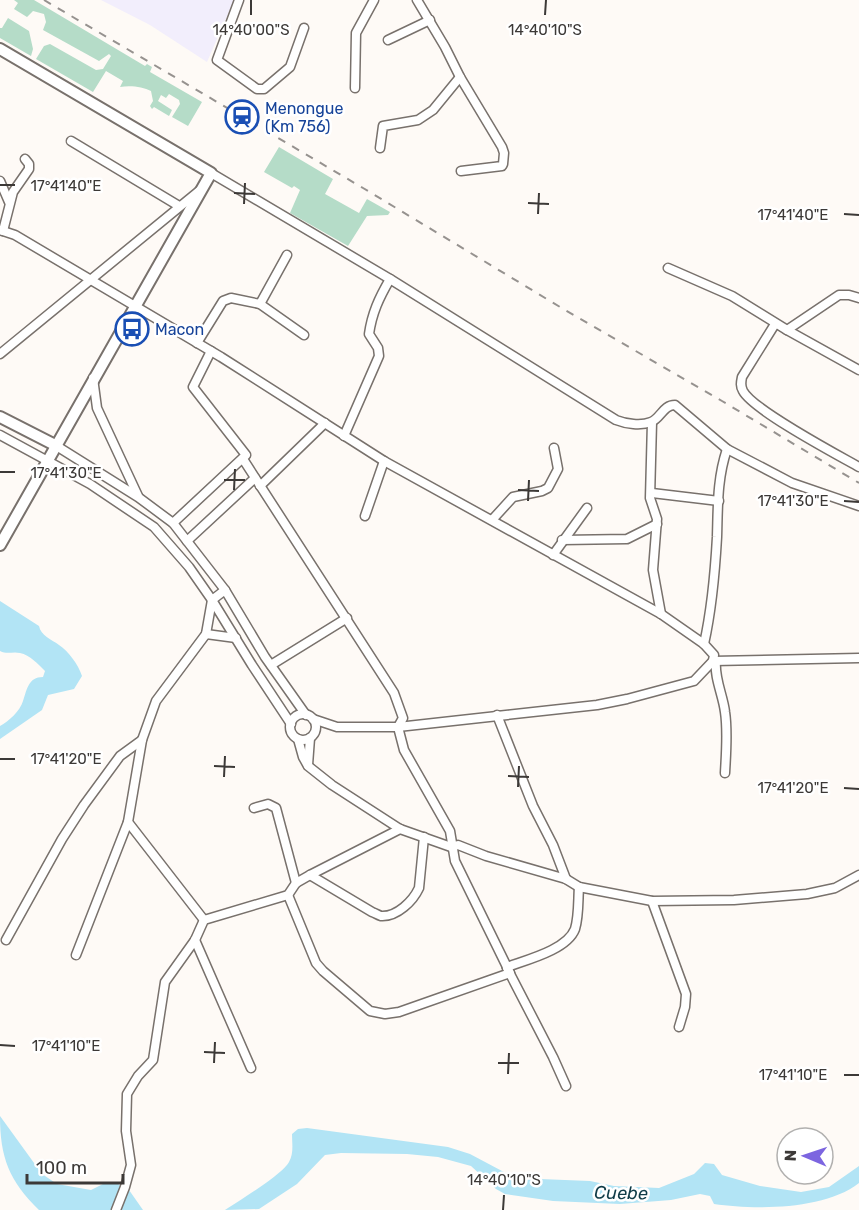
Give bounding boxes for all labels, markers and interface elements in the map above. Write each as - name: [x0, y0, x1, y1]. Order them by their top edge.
- text: 14°40'00"S: [212, 21, 290, 39]
- text: 14°40'10"S: [508, 21, 582, 39]
- station icon: Menongue (Km 756): [224, 99, 260, 135]
- place label: Menongue (Km 756): [265, 99, 343, 136]
- text: 17°41'40"E: [31, 177, 101, 195]
- text: 17°41'40"E: [758, 206, 828, 224]
- bus stop icon: Macon: [114, 311, 150, 347]
- place label: Macon: [155, 320, 204, 339]
- text: 17°41'30"E: [30, 464, 102, 482]
- text: 17°41'30"E: [757, 492, 829, 510]
- text: 17°41'20"E: [30, 750, 102, 768]
- text: 17°41'20"E: [757, 779, 829, 797]
- text: 17°41'10"E: [32, 1037, 100, 1055]
- text: 17°41'10"E: [759, 1066, 827, 1084]
- north arrow: [775, 1126, 835, 1186]
- scale bar: [27, 1147, 123, 1185]
- text: N: [781, 1149, 800, 1162]
- text: 100 m: [36, 1157, 87, 1179]
- text: 14°40'10"S: [467, 1171, 541, 1189]
- water label: Cuebe: [594, 1182, 648, 1204]

